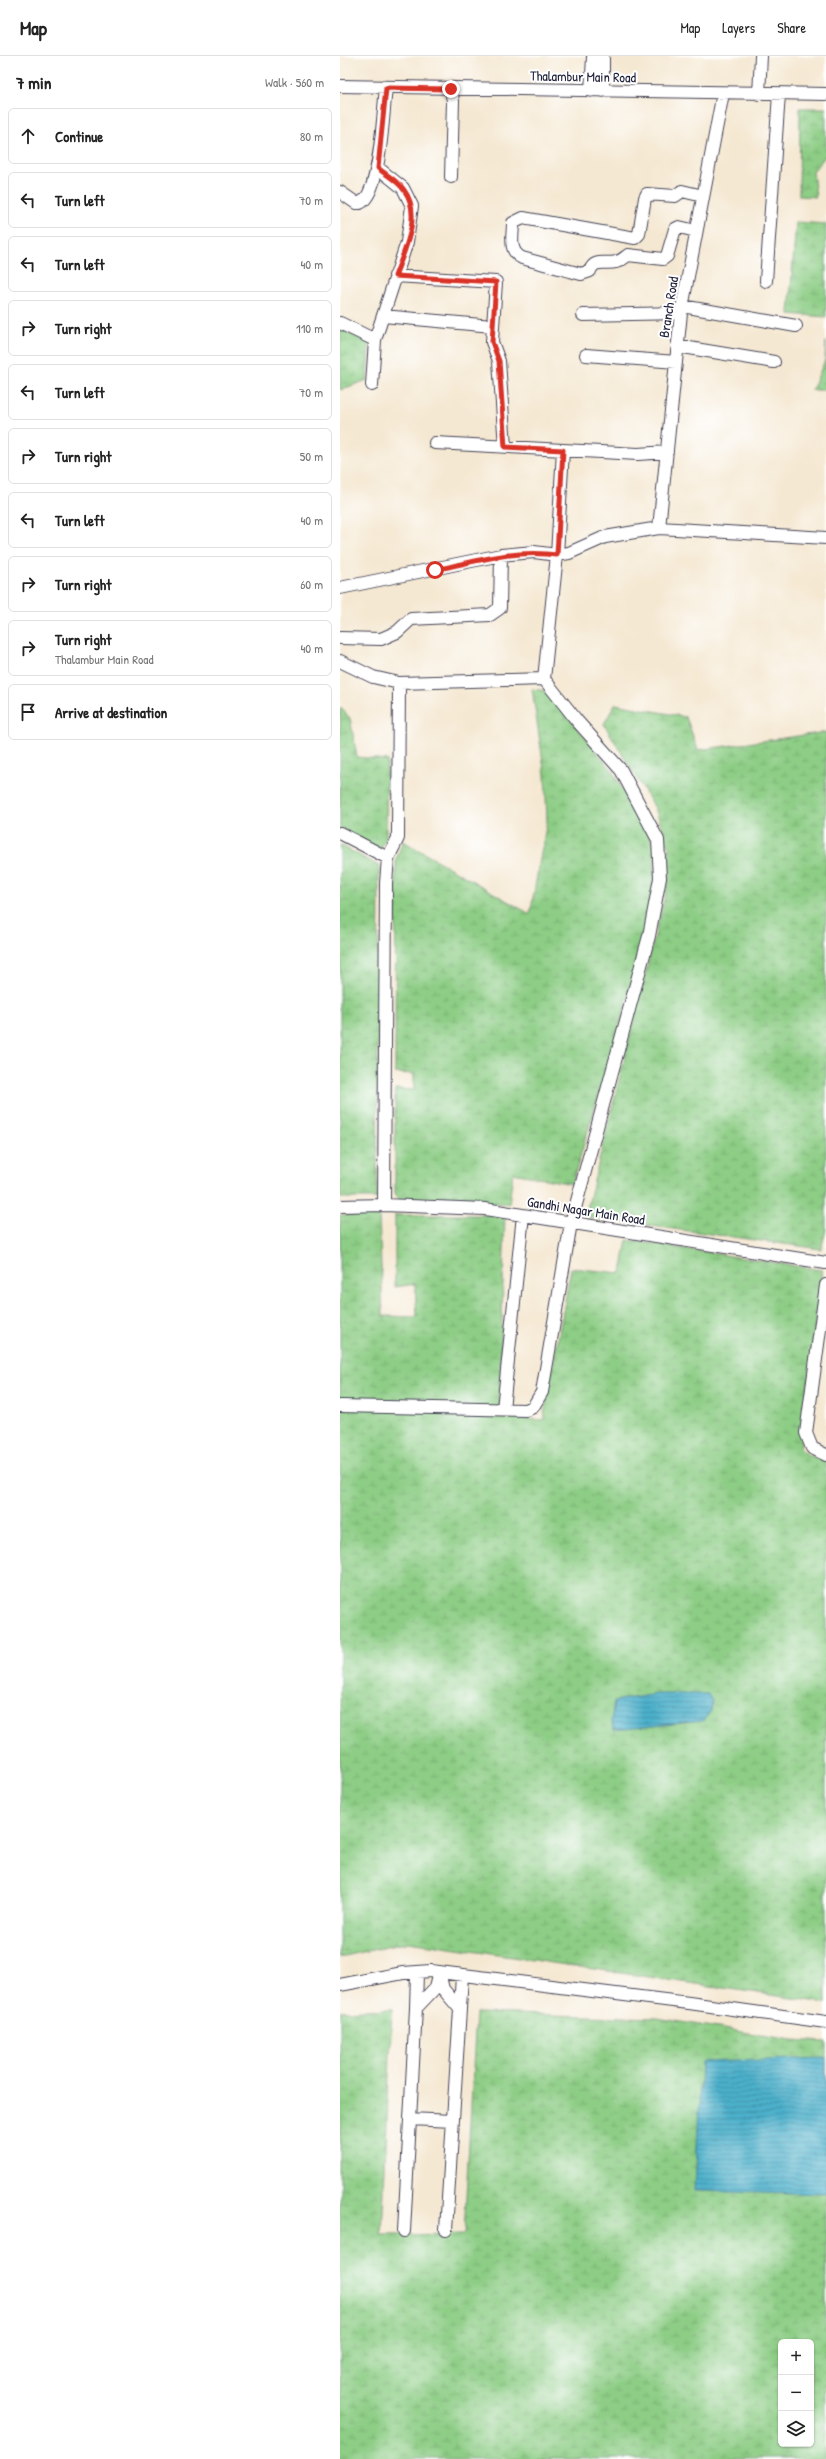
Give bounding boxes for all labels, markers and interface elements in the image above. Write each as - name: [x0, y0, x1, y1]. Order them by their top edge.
- text: Map: [20, 15, 47, 41]
- text: Map: [680, 18, 700, 37]
- text: Layers: [722, 18, 755, 37]
- text: Share: [777, 18, 806, 37]
- street label: Thalambur Main Road: [530, 66, 637, 86]
- text: 7 min: [16, 71, 51, 94]
- text: Walk · 560 m: [265, 73, 324, 91]
- route end: [442, 80, 460, 98]
- icon: ahead: [17, 125, 39, 147]
- text: Continue: [55, 126, 103, 147]
- text: 80 m: [300, 127, 323, 145]
- icon: left: [17, 189, 39, 211]
- text: Turn left: [55, 190, 105, 211]
- text: 70 m: [299, 191, 323, 209]
- icon: left: [17, 253, 39, 275]
- text: Turn left: [55, 254, 105, 275]
- text: 40 m: [300, 255, 323, 273]
- street label: Branch Road: [654, 274, 682, 339]
- icon: right: [17, 317, 39, 339]
- text: Turn right: [55, 318, 111, 339]
- text: 110 m: [296, 319, 323, 337]
- icon: left: [17, 381, 39, 403]
- text: Turn left: [55, 382, 105, 403]
- text: 70 m: [299, 383, 323, 401]
- icon: right: [17, 445, 39, 467]
- text: Turn right: [55, 446, 111, 467]
- text: 50 m: [300, 447, 323, 465]
- icon: left: [17, 509, 39, 531]
- text: Turn left: [55, 510, 105, 531]
- text: 40 m: [300, 511, 323, 529]
- route start: [426, 561, 444, 579]
- icon: right: [17, 573, 39, 595]
- text: Turn right: [55, 574, 111, 595]
- text: 60 m: [300, 575, 323, 593]
- text: Turn right: [55, 629, 111, 650]
- icon: right: [17, 637, 39, 659]
- text: 40 m: [300, 639, 323, 657]
- text: Thalambur Main Road: [55, 650, 154, 668]
- icon: arrive: [17, 701, 39, 723]
- text: Arrive at destination: [55, 702, 167, 723]
- street label: Gandhi Nagar Main Road: [526, 1191, 647, 1230]
- map controls: [778, 2339, 814, 2447]
- button: +: [778, 2339, 814, 2375]
- button: −: [778, 2375, 814, 2411]
- button: layers: [778, 2411, 814, 2447]

